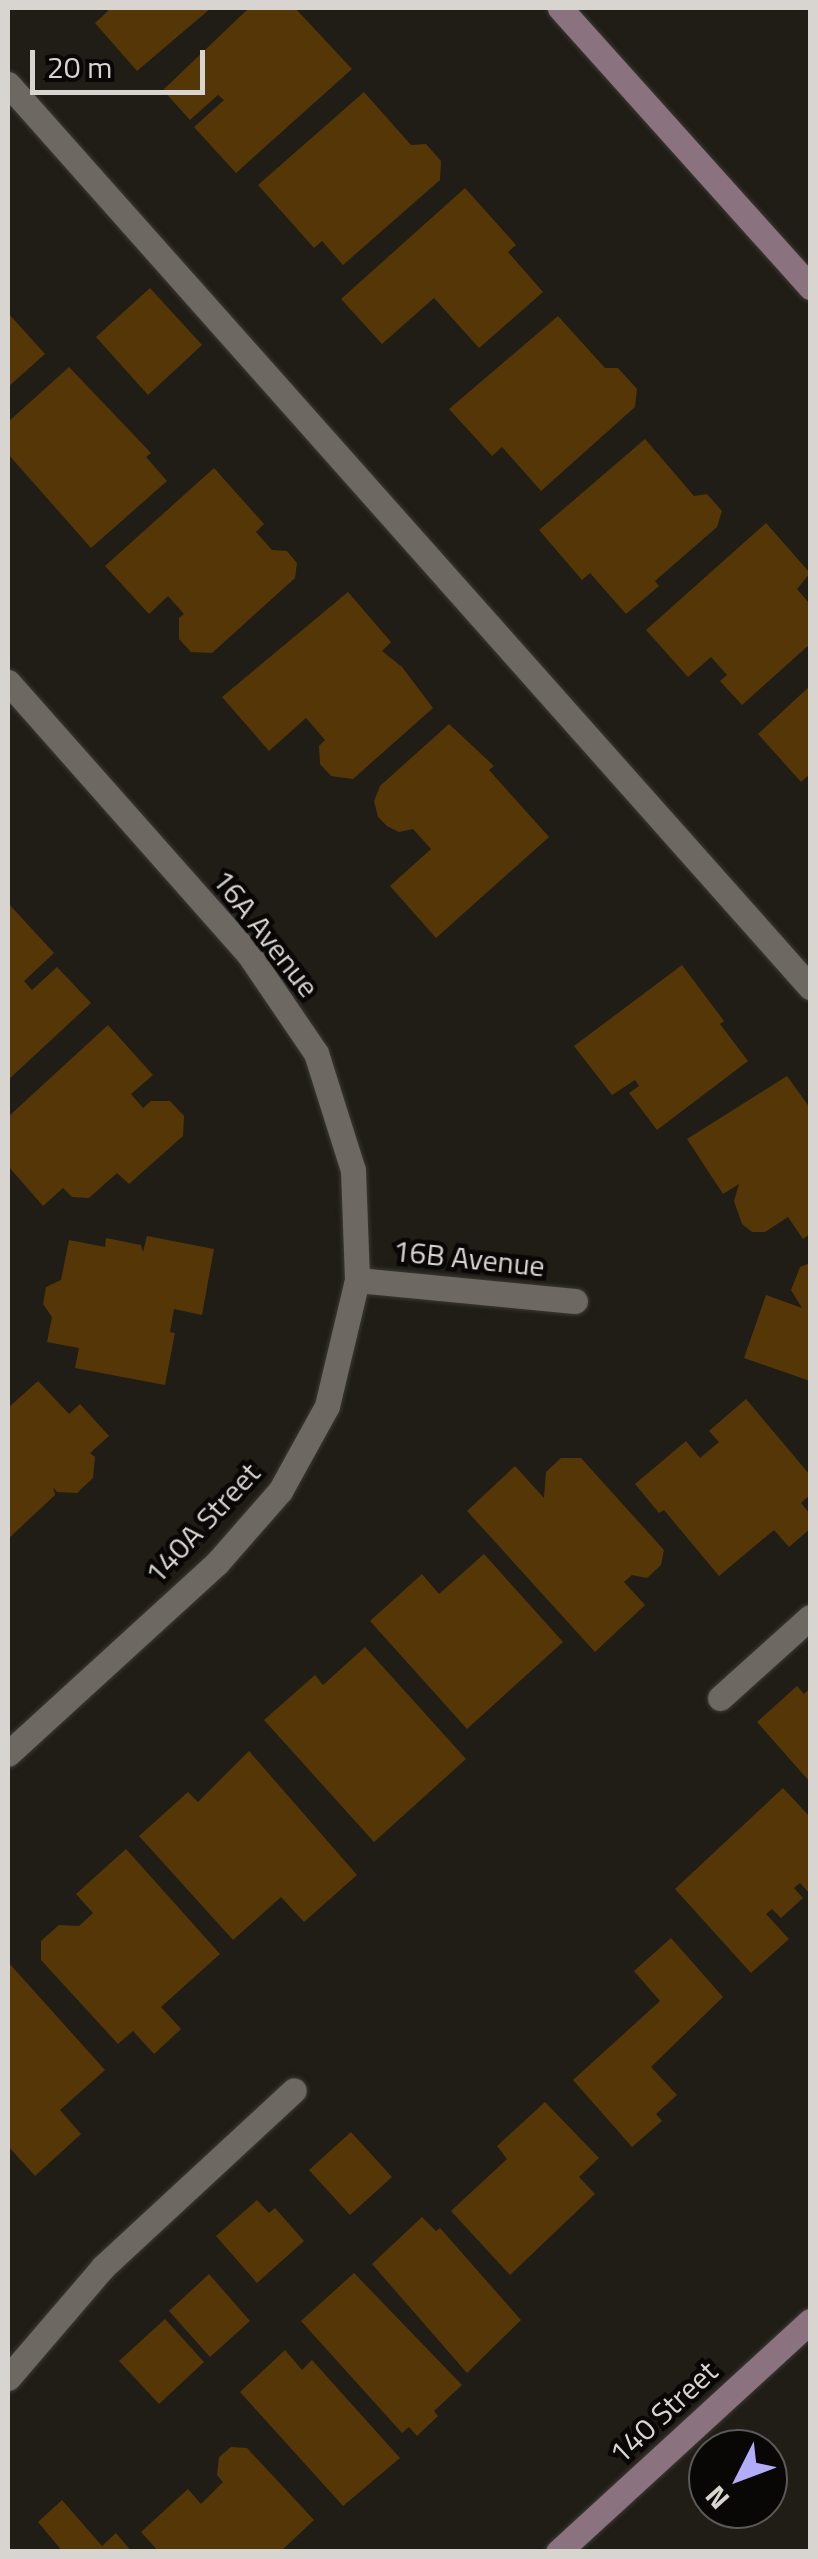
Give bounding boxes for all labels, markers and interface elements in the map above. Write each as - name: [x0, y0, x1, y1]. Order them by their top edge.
- scale bar: [35, 30, 210, 92]
- text: 20 m: [47, 44, 112, 90]
- street label: 16A Avenue: [205, 862, 327, 1004]
- street label: 16B Avenue: [391, 1232, 547, 1284]
- street label: 140A Street: [137, 1455, 267, 1591]
- street label: 140 Street: [602, 2353, 724, 2471]
- north arrow: [688, 2429, 788, 2529]
- text: N: [694, 2476, 739, 2520]

